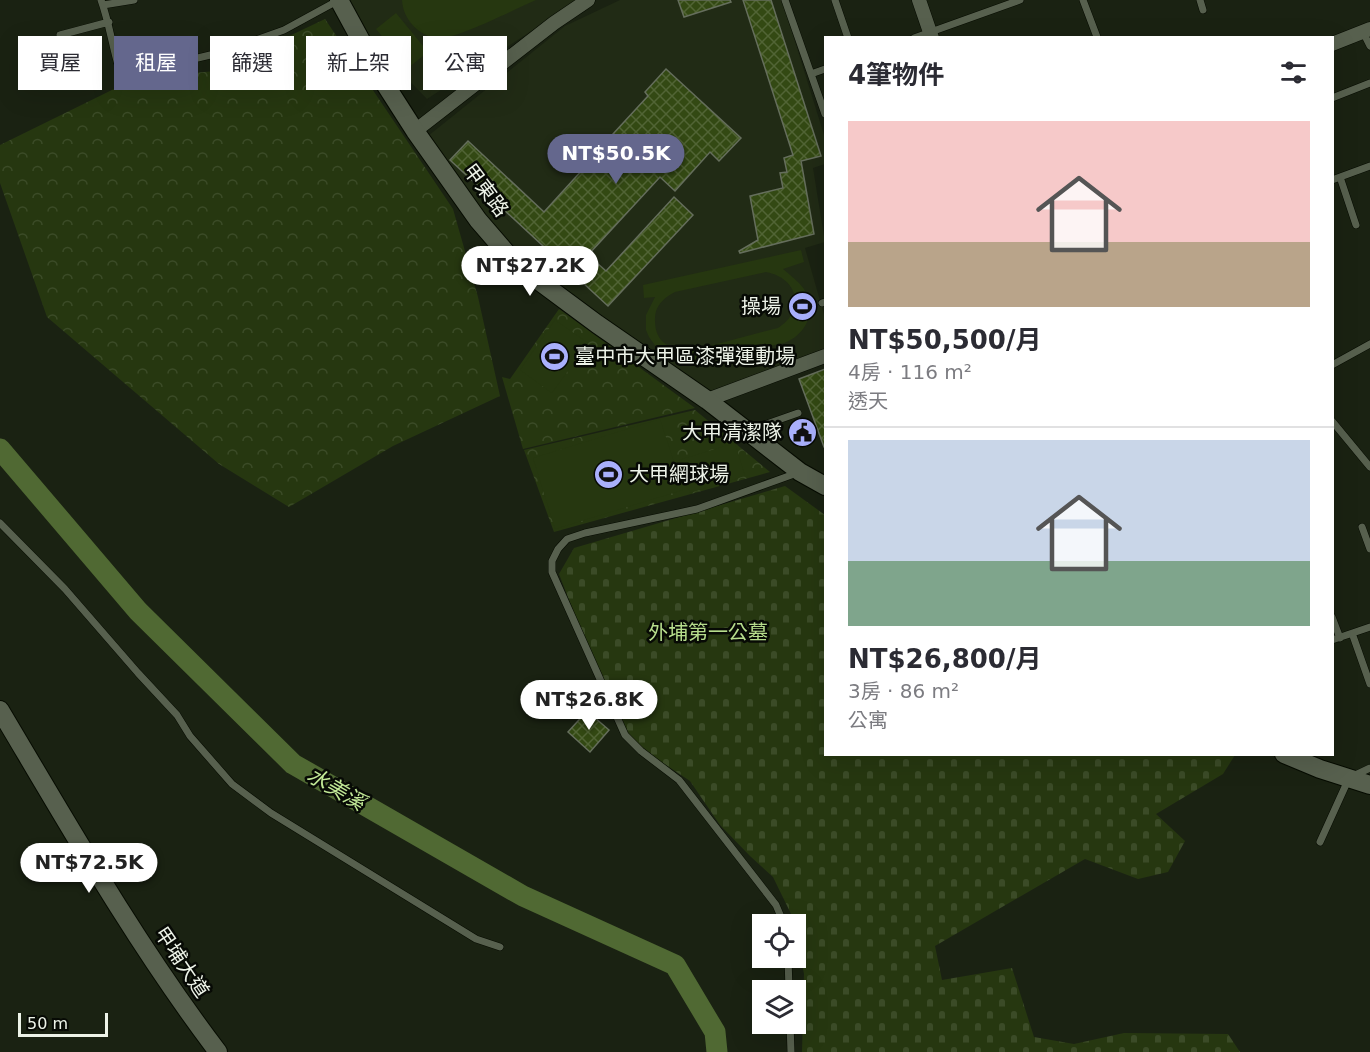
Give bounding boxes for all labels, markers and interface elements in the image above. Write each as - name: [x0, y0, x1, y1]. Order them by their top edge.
- chip: 買屋: [18, 36, 102, 90]
- chip: 租屋: [114, 36, 198, 90]
- chip: 篩選: [210, 36, 294, 90]
- chip: 新上架: [306, 36, 411, 90]
- chip: 公寓: [423, 36, 507, 90]
- icon: filters: [1277, 56, 1310, 89]
- text: 4筆物件: [848, 60, 944, 90]
- pin: NT$50.5K: [554, 134, 678, 185]
- text: NT$50.5K: [561, 141, 671, 165]
- street label: 甲東路: [458, 159, 514, 221]
- icon: home: [1025, 160, 1133, 268]
- pin: NT$27.2K: [468, 246, 592, 297]
- text: NT$27.2K: [475, 253, 585, 277]
- sports icon: 操場: [786, 290, 818, 322]
- place label: 操場: [741, 294, 781, 318]
- text: NT$50,500/月: [848, 325, 1041, 355]
- sports icon: 臺中市大甲區漆彈運動場: [538, 340, 570, 372]
- place label: 臺中市大甲區漆彈運動場: [575, 344, 795, 368]
- text: 4房 · 116 m²: [848, 360, 972, 384]
- text: 透天: [848, 389, 888, 413]
- public building icon: 大甲清潔隊: [787, 416, 819, 448]
- place label: 大甲清潔隊: [682, 420, 782, 444]
- sports icon: 大甲網球場: [592, 458, 624, 490]
- place label: 大甲網球場: [629, 462, 729, 486]
- icon: home: [1025, 479, 1133, 587]
- park label: 外埔第一公墓: [648, 620, 768, 644]
- text: NT$26,800/月: [848, 644, 1041, 674]
- text: 3房 · 86 m²: [848, 679, 959, 703]
- pin: NT$26.8K: [527, 680, 651, 731]
- text: NT$26.8K: [534, 687, 644, 711]
- text: 公寓: [848, 708, 888, 732]
- water label: 水美溪: [303, 763, 372, 817]
- pin: NT$72.5K: [27, 843, 151, 894]
- text: NT$72.5K: [34, 850, 144, 874]
- map controls: [752, 914, 806, 1034]
- button: locate: [752, 914, 806, 968]
- street label: 甲埔大道: [150, 922, 214, 1002]
- button: layers: [752, 980, 806, 1034]
- scale bar: [18, 1010, 108, 1038]
- text: 50 m: [27, 1014, 68, 1033]

